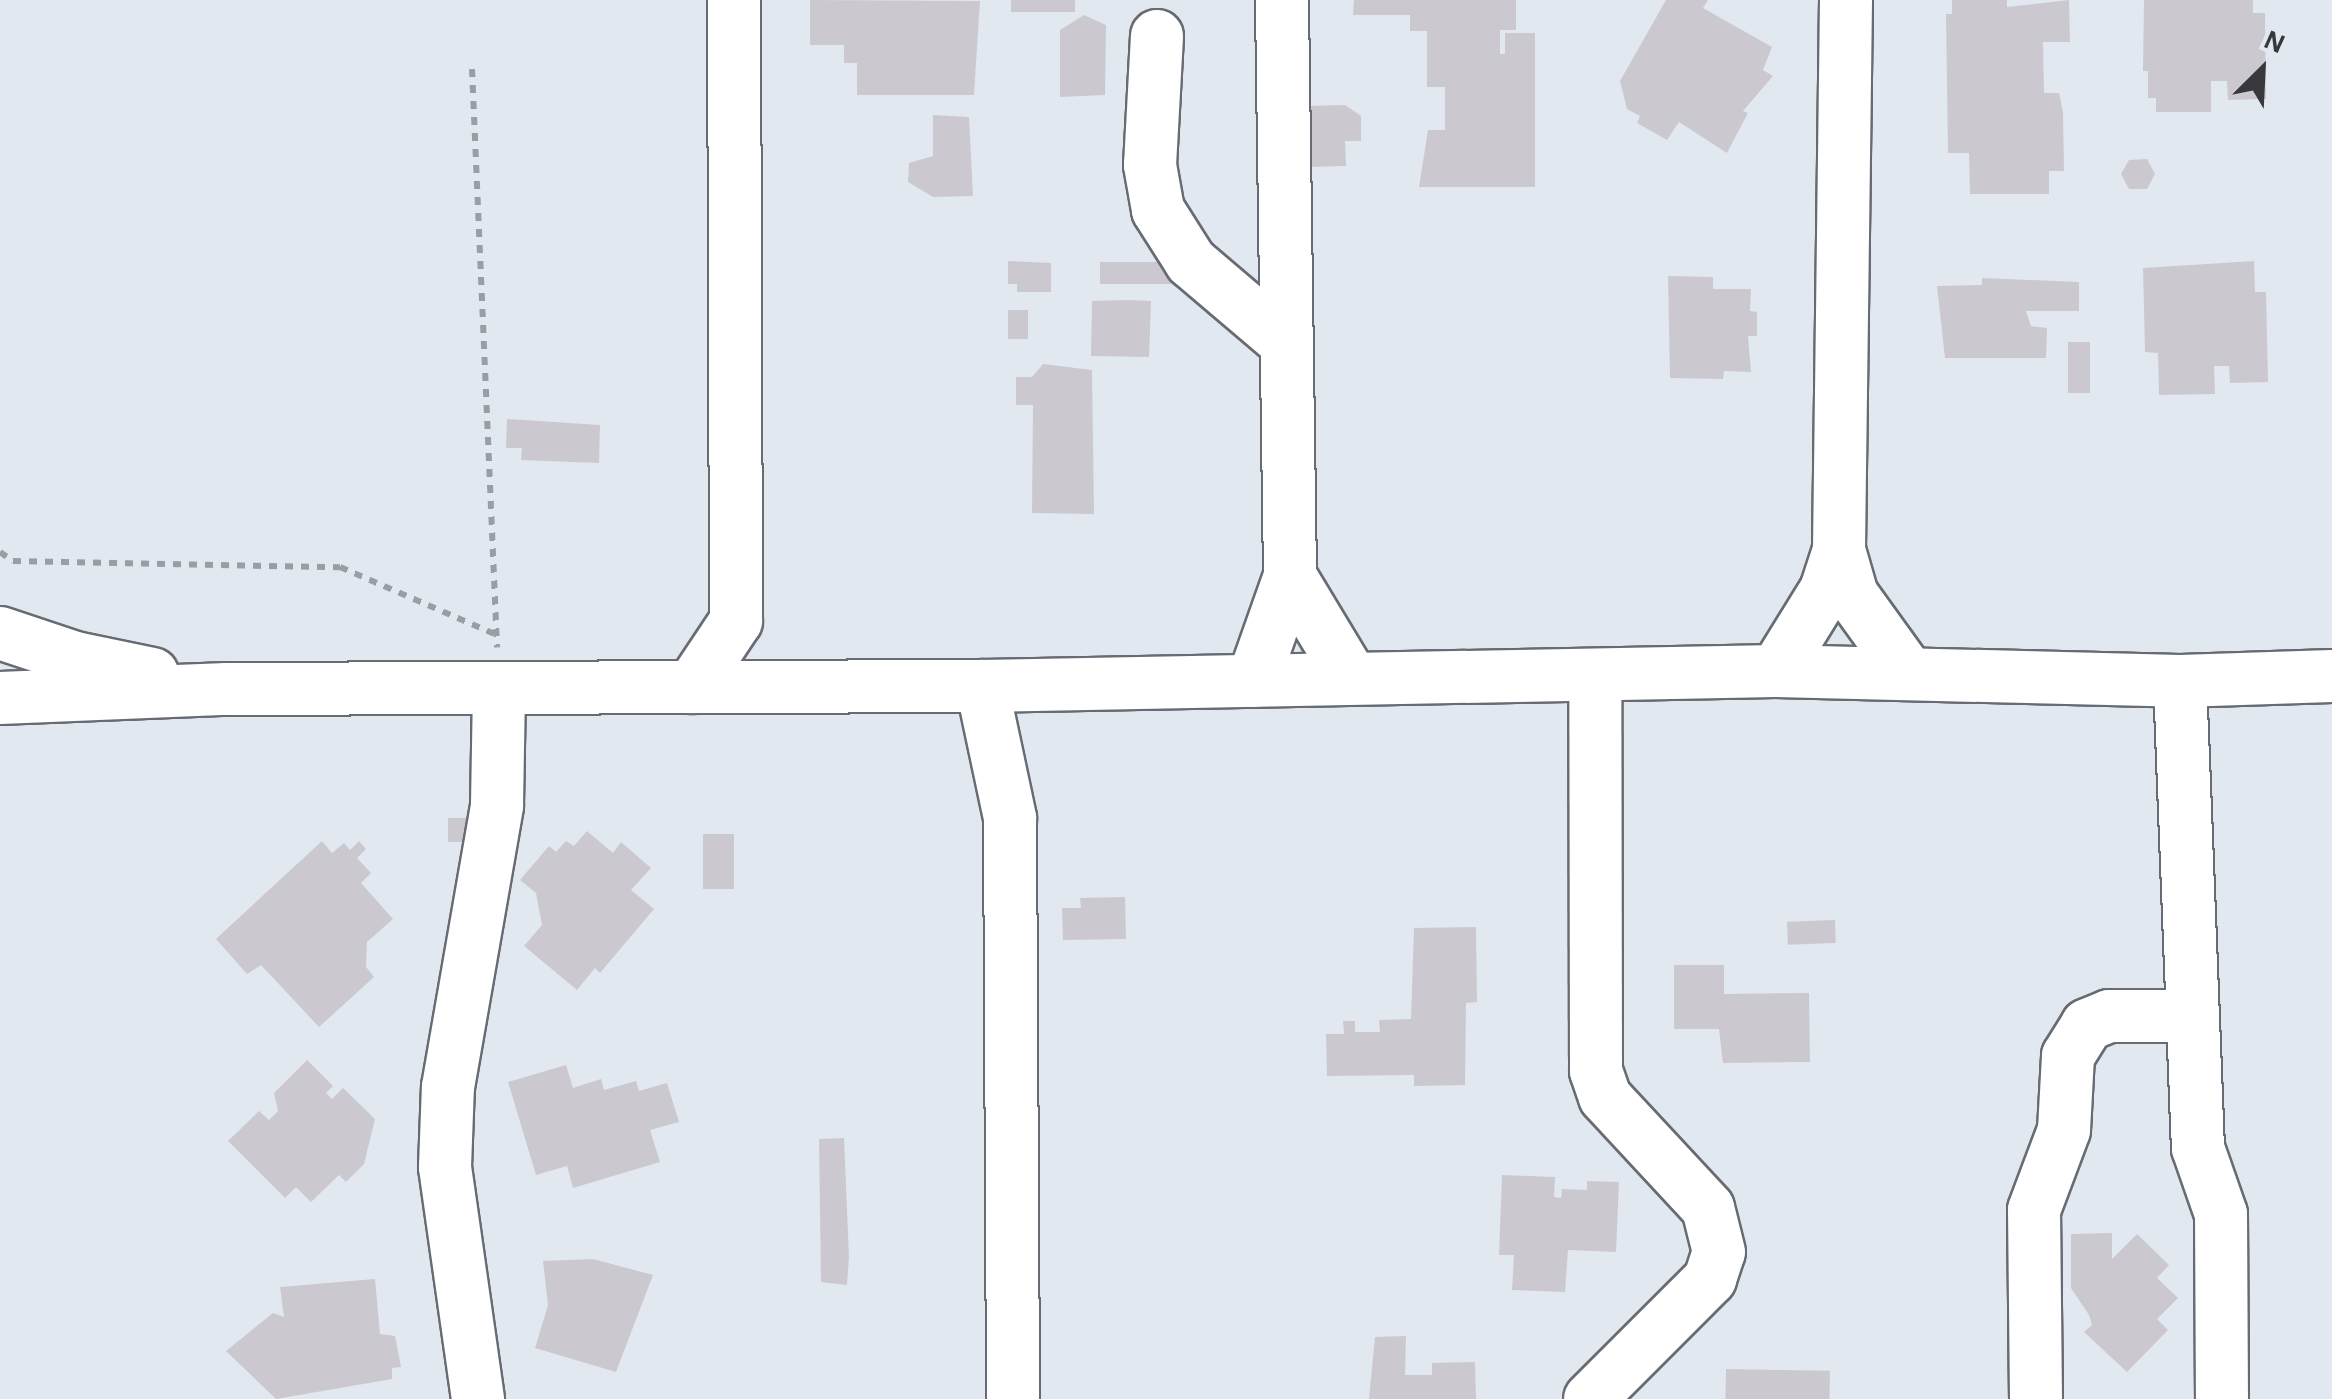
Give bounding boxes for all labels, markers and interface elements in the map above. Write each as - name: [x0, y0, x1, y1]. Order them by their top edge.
- north arrow: [2212, 20, 2312, 120]
- text: N: [2260, 26, 2289, 59]

